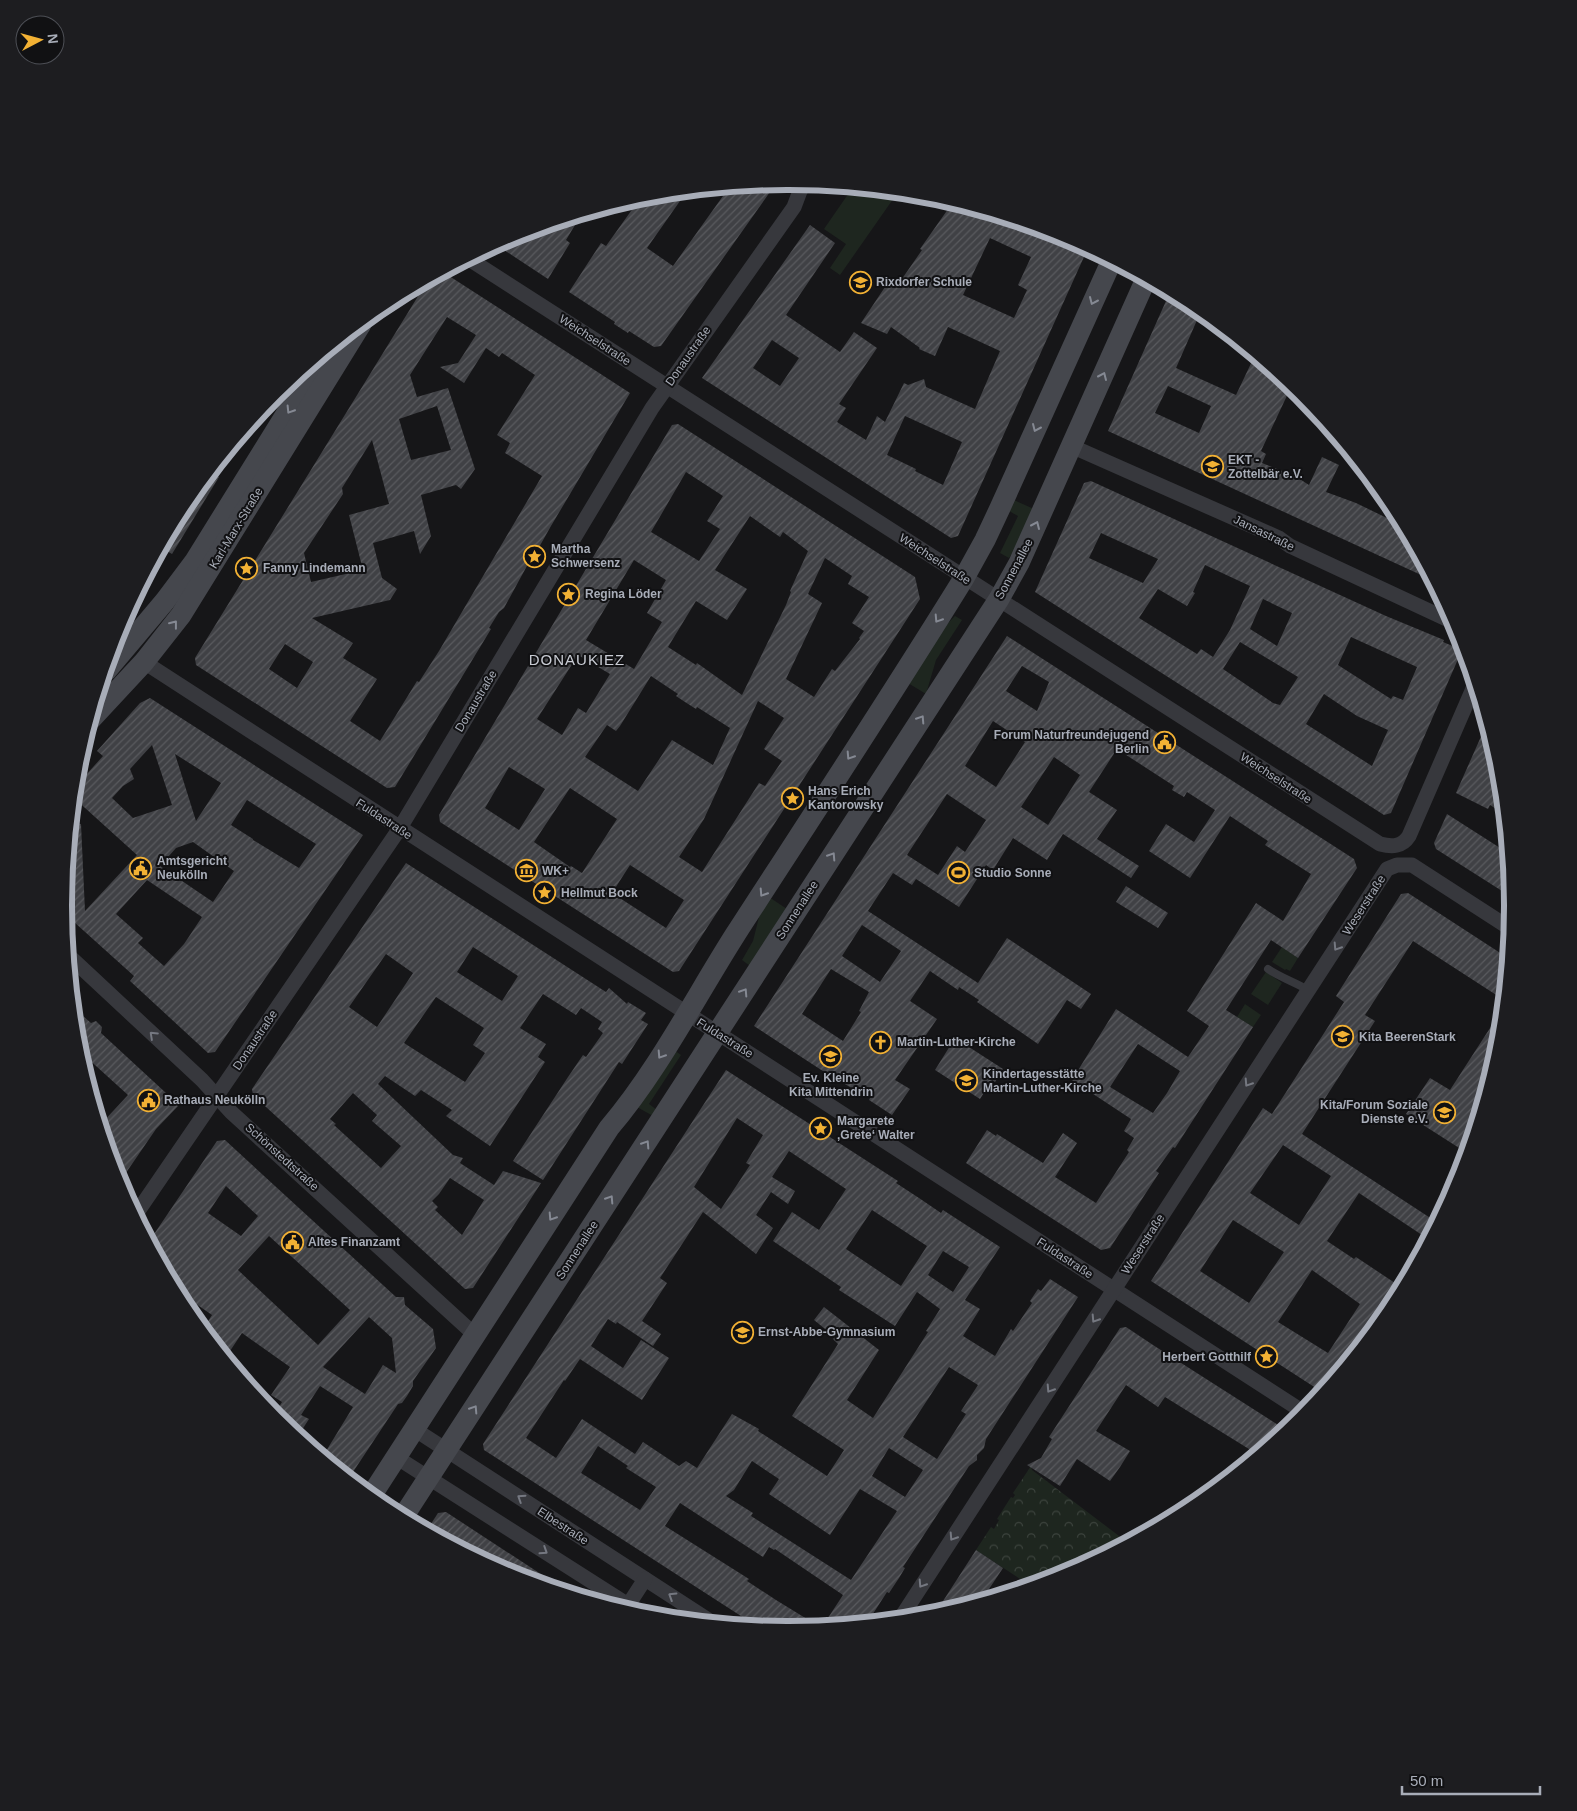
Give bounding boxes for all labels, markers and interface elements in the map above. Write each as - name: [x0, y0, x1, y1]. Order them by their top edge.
- north arrow: [15, 15, 65, 65]
- text: N: [44, 33, 61, 45]
- school or university icon: Rixdorfer Schule: [848, 270, 872, 294]
- place label: Rixdorfer Schule: [876, 275, 972, 289]
- one-way arrow: [1089, 296, 1100, 305]
- street label: Weichselstraße: [557, 312, 634, 369]
- street label: Donaustraße: [662, 323, 714, 388]
- one-way arrow: [1096, 372, 1107, 381]
- one-way arrow: [286, 404, 296, 413]
- one-way arrow: [1031, 423, 1042, 432]
- place label: EKT - Zottelbär e.V.: [1228, 453, 1303, 481]
- school or university icon: EKT - Zottelbär e.V.: [1200, 455, 1224, 479]
- street label: Karl-Marx-Straße: [206, 485, 266, 571]
- street label: Jansastraße: [1231, 512, 1297, 554]
- one-way arrow: [1030, 521, 1041, 530]
- street label: Weichselstraße: [897, 531, 974, 588]
- street label: Sonnenallee: [992, 536, 1036, 602]
- place label: Martha Schwersenz: [551, 542, 620, 570]
- place icon: Martha Schwersenz: [523, 544, 547, 568]
- place icon: Fanny Lindemann: [235, 556, 259, 580]
- place label: Fanny Lindemann: [263, 561, 366, 575]
- place icon: Regina Löder: [557, 582, 581, 606]
- place label: Regina Löder: [585, 587, 662, 601]
- one-way arrow: [935, 613, 944, 623]
- one-way arrow: [168, 620, 177, 630]
- district label: DONAUKIEZ: [529, 651, 625, 668]
- street label: Donaustraße: [452, 667, 500, 734]
- one-way arrow: [915, 716, 924, 725]
- place label: Forum Naturfreundejugend Berlin: [994, 728, 1149, 756]
- public building icon: Forum Naturfreundejugend Berlin: [1153, 730, 1177, 754]
- one-way arrow: [847, 750, 857, 759]
- street label: Weichselstraße: [1238, 750, 1315, 807]
- place label: Hans Erich Kantorowsky: [808, 784, 884, 812]
- place icon: Hans Erich Kantorowsky: [780, 786, 804, 810]
- street label: Fuldastraße: [353, 796, 415, 842]
- one-way arrow: [826, 852, 835, 861]
- place label: Amtsgericht Neukölln: [157, 854, 227, 882]
- public building icon: Amtsgericht Neukölln: [129, 856, 153, 880]
- museum icon: WK+: [514, 859, 538, 883]
- sports icon: Studio Sonne: [946, 861, 970, 885]
- place label: WK+: [542, 864, 569, 878]
- place label: Studio Sonne: [974, 866, 1052, 880]
- street label: Weserstraße: [1339, 872, 1389, 938]
- street label: Sonnenallee: [773, 878, 821, 942]
- place icon: Hellmut Bock: [533, 881, 557, 905]
- place label: Hellmut Bock: [561, 886, 638, 900]
- one-way arrow: [759, 887, 769, 896]
- one-way arrow: [1334, 941, 1343, 950]
- one-way arrow: [737, 988, 747, 997]
- street label: Donaustraße: [230, 1007, 280, 1073]
- street label: Fuldastraße: [694, 1015, 756, 1061]
- school or university icon: Kita BeerenStark: [1331, 1025, 1355, 1049]
- church icon: Martin-Luther-Kirche: [869, 1030, 893, 1054]
- place label: Kita BeerenStark: [1359, 1030, 1456, 1044]
- one-way arrow: [150, 1032, 159, 1041]
- place label: Martin-Luther-Kirche: [897, 1035, 1016, 1049]
- school or university icon: Ev. Kleine Kita Mittendrin: [819, 1045, 843, 1069]
- one-way arrow: [658, 1049, 667, 1059]
- place label: Kindertagesstätte Martin-Luther-Kirche: [983, 1067, 1102, 1095]
- school or university icon: Kindertagesstätte Martin-Luther-Kirche: [955, 1069, 979, 1093]
- place label: Ev. Kleine Kita Mittendrin: [789, 1071, 873, 1099]
- one-way arrow: [1245, 1077, 1255, 1086]
- public building icon: Rathaus Neukölln: [136, 1088, 160, 1112]
- place label: Rathaus Neukölln: [164, 1093, 265, 1107]
- place label: Kita/Forum Soziale Dienste e.V.: [1320, 1098, 1428, 1126]
- school or university icon: Kita/Forum Soziale Dienste e.V.: [1432, 1100, 1456, 1124]
- place label: Margarete ‚Grete‘ Walter: [837, 1114, 915, 1142]
- place icon: Margarete ‚Grete‘ Walter: [809, 1116, 833, 1140]
- street label: Schönstedtstraße: [242, 1120, 322, 1194]
- one-way arrow: [639, 1140, 649, 1149]
- one-way arrow: [603, 1195, 613, 1204]
- street label: Weserstraße: [1118, 1211, 1168, 1277]
- one-way arrow: [548, 1212, 558, 1221]
- street label: Sonnenallee: [553, 1218, 601, 1282]
- public building icon: Altes Finanzamt: [280, 1230, 304, 1254]
- place label: Altes Finanzamt: [308, 1235, 400, 1249]
- street label: Fuldastraße: [1034, 1235, 1096, 1281]
- one-way arrow: [1092, 1313, 1101, 1322]
- school or university icon: Ernst-Abbe-Gymnasium: [730, 1320, 754, 1344]
- place label: Ernst-Abbe-Gymnasium: [758, 1325, 895, 1339]
- place icon: Herbert Gotthilf: [1255, 1345, 1279, 1369]
- place label: Herbert Gotthilf: [1162, 1350, 1252, 1364]
- one-way arrow: [1046, 1383, 1056, 1392]
- one-way arrow: [467, 1405, 477, 1414]
- one-way arrow: [517, 1495, 527, 1504]
- street label: Elbestraße: [535, 1504, 591, 1548]
- one-way arrow: [950, 1531, 960, 1540]
- one-way arrow: [538, 1545, 548, 1554]
- one-way arrow: [919, 1579, 929, 1588]
- one-way arrow: [668, 1593, 677, 1603]
- scale bar: [1402, 1764, 1540, 1796]
- text: 50 m: [1410, 1772, 1443, 1789]

